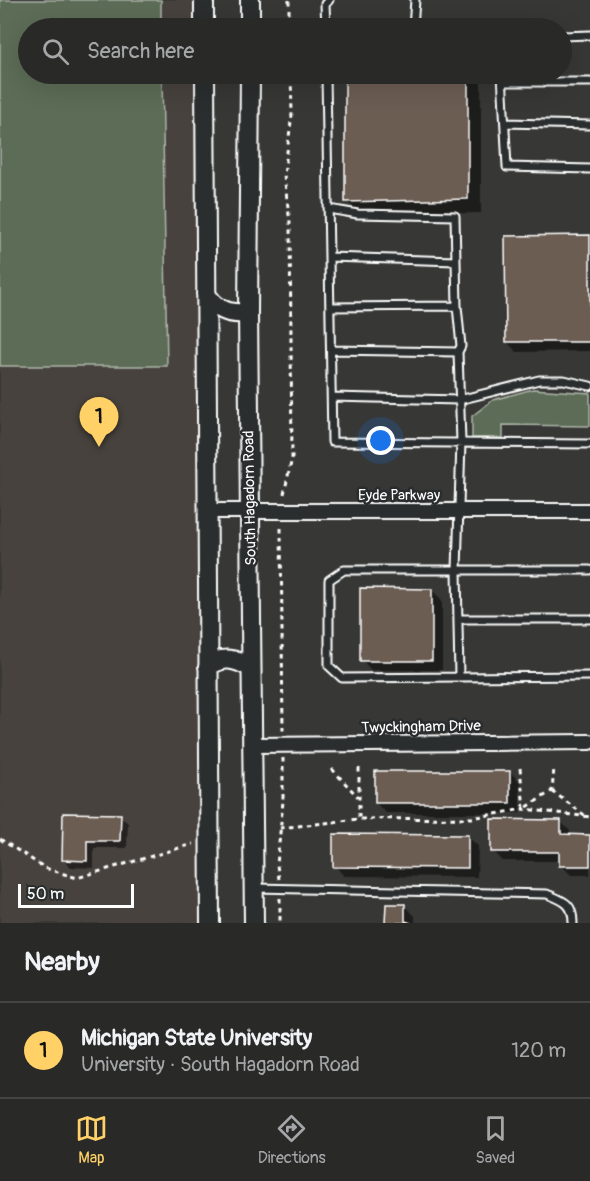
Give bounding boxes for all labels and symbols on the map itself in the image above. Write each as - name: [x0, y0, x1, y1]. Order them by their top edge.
- pin: 1: [80, 398, 118, 447]
- your location: [366, 426, 395, 455]
- street label: South Hagadorn Road: [239, 430, 261, 566]
- street label: Eyde Parkway: [358, 486, 441, 505]
- street label: Twyckingham Drive: [361, 716, 482, 738]
- scale bar: [18, 881, 134, 908]

